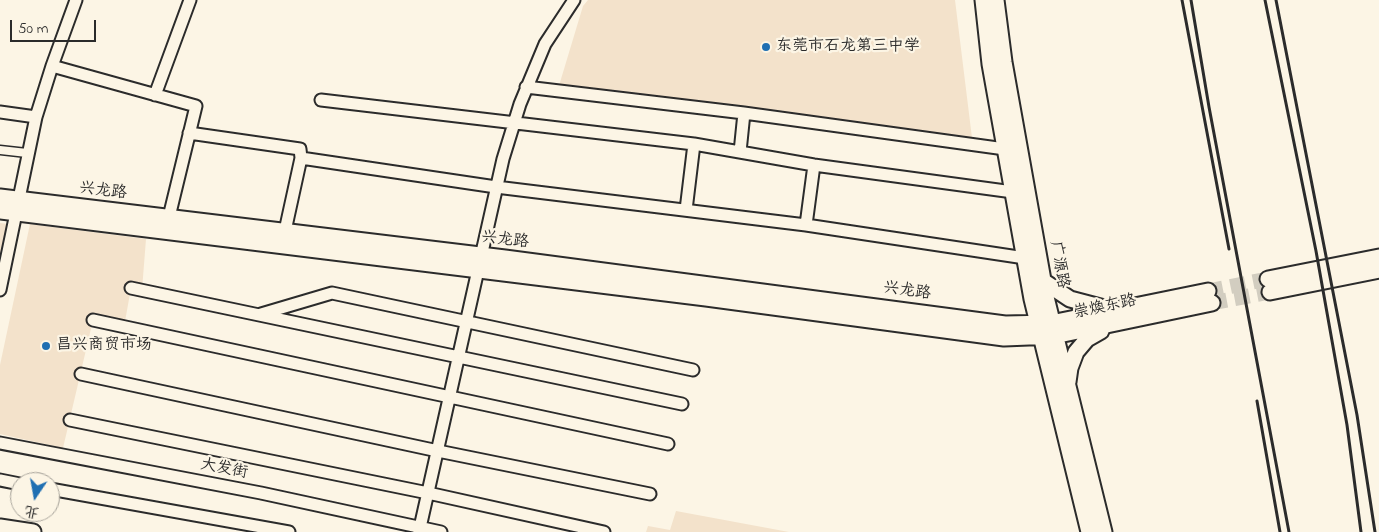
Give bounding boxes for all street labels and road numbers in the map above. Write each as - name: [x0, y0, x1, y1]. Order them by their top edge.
- street label: 兴龙路: [78, 180, 128, 204]
- street label: 兴龙路: [480, 229, 530, 253]
- street label: 广源路: [1044, 240, 1072, 290]
- street label: 兴龙路: [882, 279, 932, 305]
- street label: 崇焕东路: [1072, 292, 1138, 324]
- street label: 大发街: [199, 456, 249, 484]

